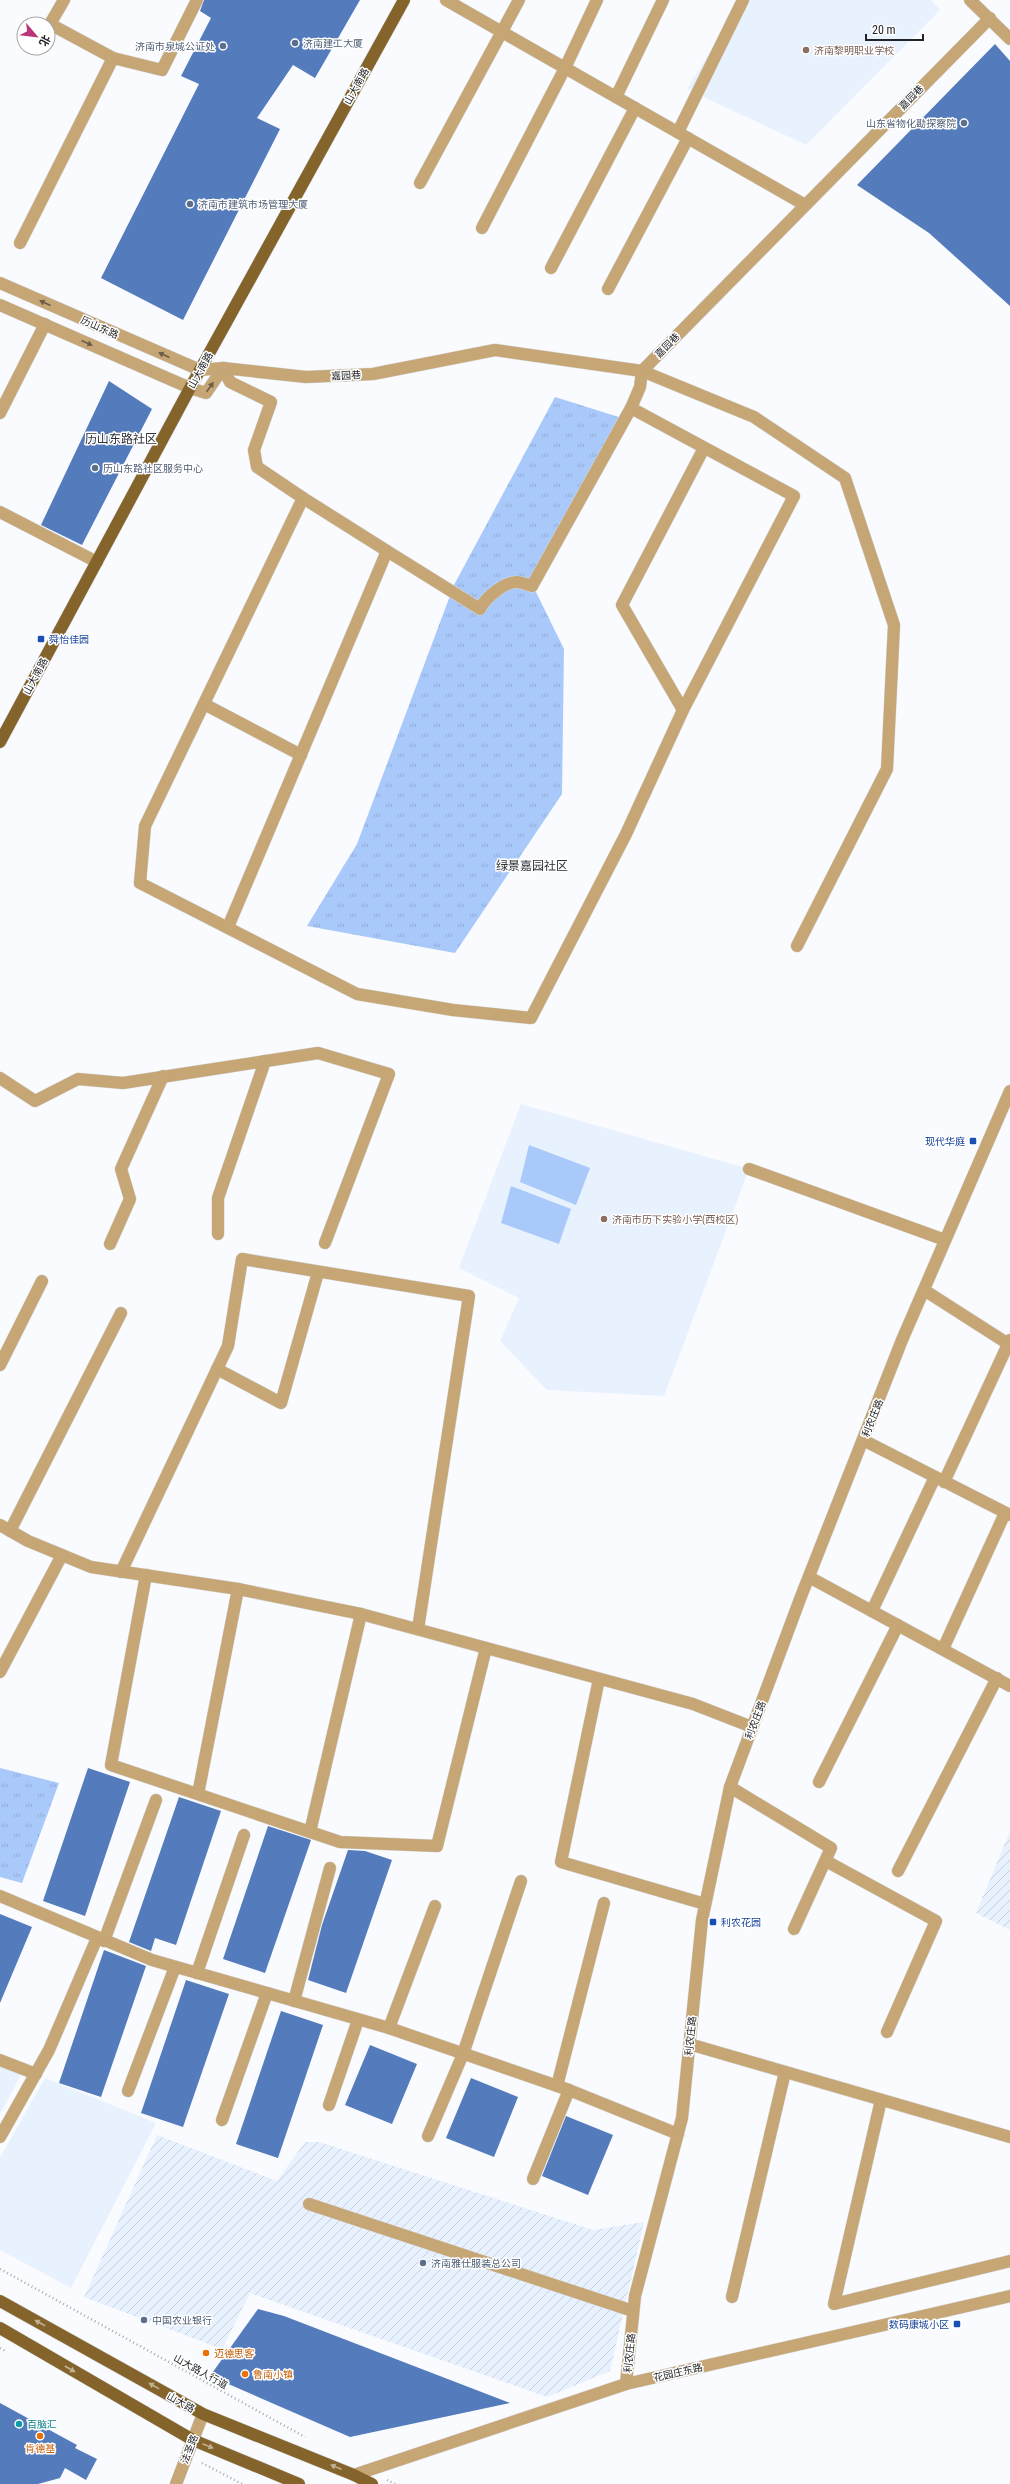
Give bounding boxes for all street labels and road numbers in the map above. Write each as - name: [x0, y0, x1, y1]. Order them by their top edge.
- street label: 山大南路: [342, 66, 371, 106]
- street label: 嘉园巷: [897, 83, 926, 112]
- street label: 历山东路: [79, 314, 120, 341]
- street label: 嘉园巷: [653, 331, 682, 360]
- street label: 山大南路: [186, 350, 215, 390]
- street label: 嘉园巷: [331, 369, 361, 382]
- street label: 山大南路: [21, 656, 50, 696]
- street label: 利农庄路: [860, 1398, 885, 1439]
- street label: 利农庄路: [743, 1700, 768, 1741]
- street label: 利农庄路: [683, 2016, 698, 2057]
- street label: 利农庄路: [622, 2333, 637, 2374]
- street label: 山大路人行道: [172, 2352, 230, 2391]
- street label: 花园庄东路: [653, 2362, 704, 2383]
- street label: 山大路: [165, 2390, 197, 2415]
- street label: 法圣路: [179, 2433, 200, 2465]

